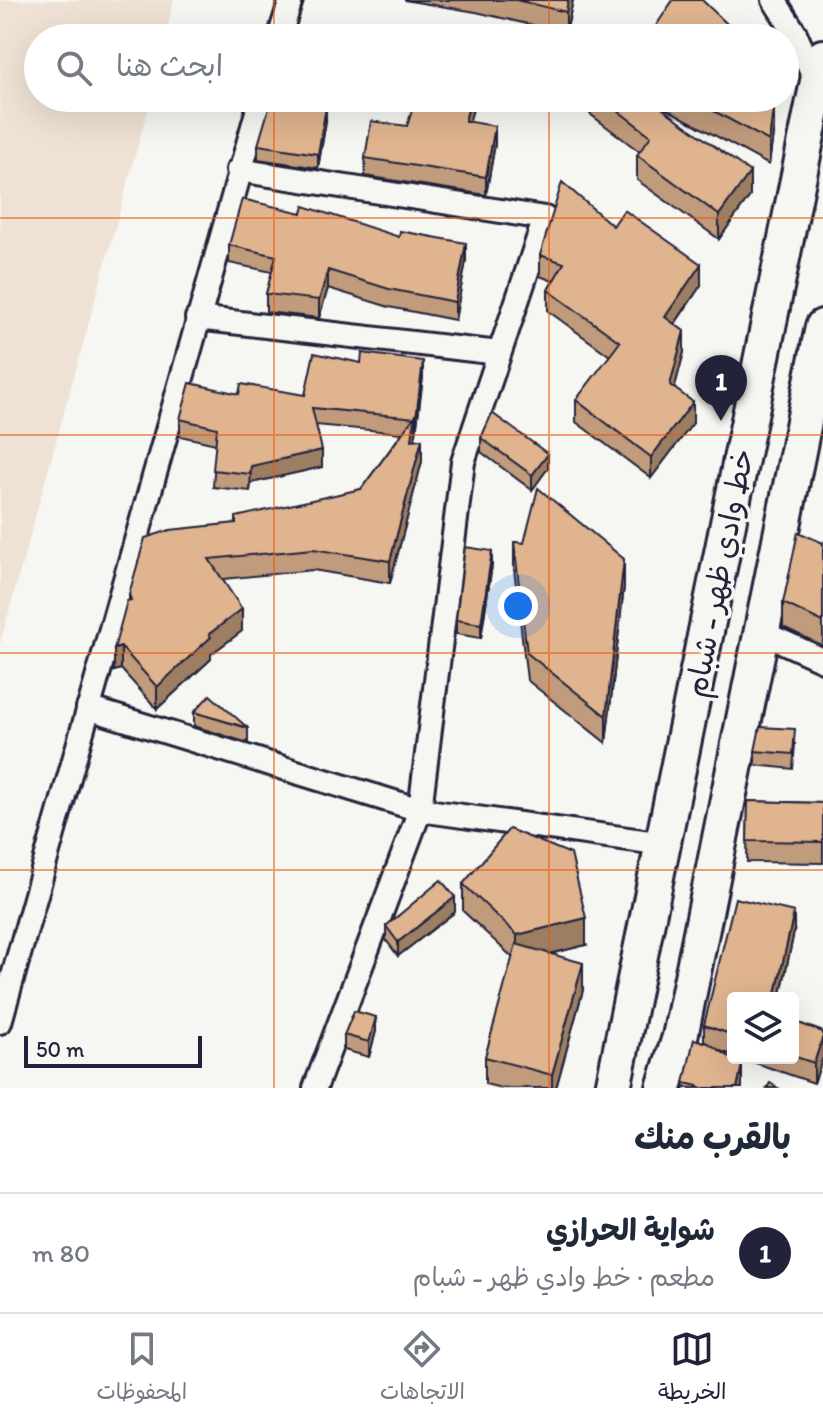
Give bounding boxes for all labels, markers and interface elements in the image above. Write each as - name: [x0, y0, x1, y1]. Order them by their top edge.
- search box: [24, 24, 799, 112]
- icon: search: [52, 46, 96, 90]
- text: ابحث هنا: [116, 47, 223, 84]
- pin: 1: [695, 355, 747, 421]
- street label: خط وادي ظهر - شبام: [677, 446, 765, 701]
- your location: [498, 586, 538, 626]
- map controls: [727, 992, 799, 1064]
- button: layers: [727, 992, 799, 1064]
- scale bar: [24, 1032, 202, 1068]
- text: 50 m: [36, 1036, 85, 1063]
- text: بالقرب منك: [634, 1117, 791, 1158]
- text: شواية الحرازي: [546, 1211, 715, 1248]
- text: 80 m: [32, 1237, 90, 1269]
- text: 1: [759, 1237, 771, 1269]
- text: مطعم · خط وادي ظهر - شبام: [413, 1261, 715, 1293]
- tab: المحفوظات: [96, 1327, 187, 1411]
- tab: الاتجاهات: [380, 1327, 465, 1411]
- tab: الخريطة: [658, 1327, 727, 1411]

